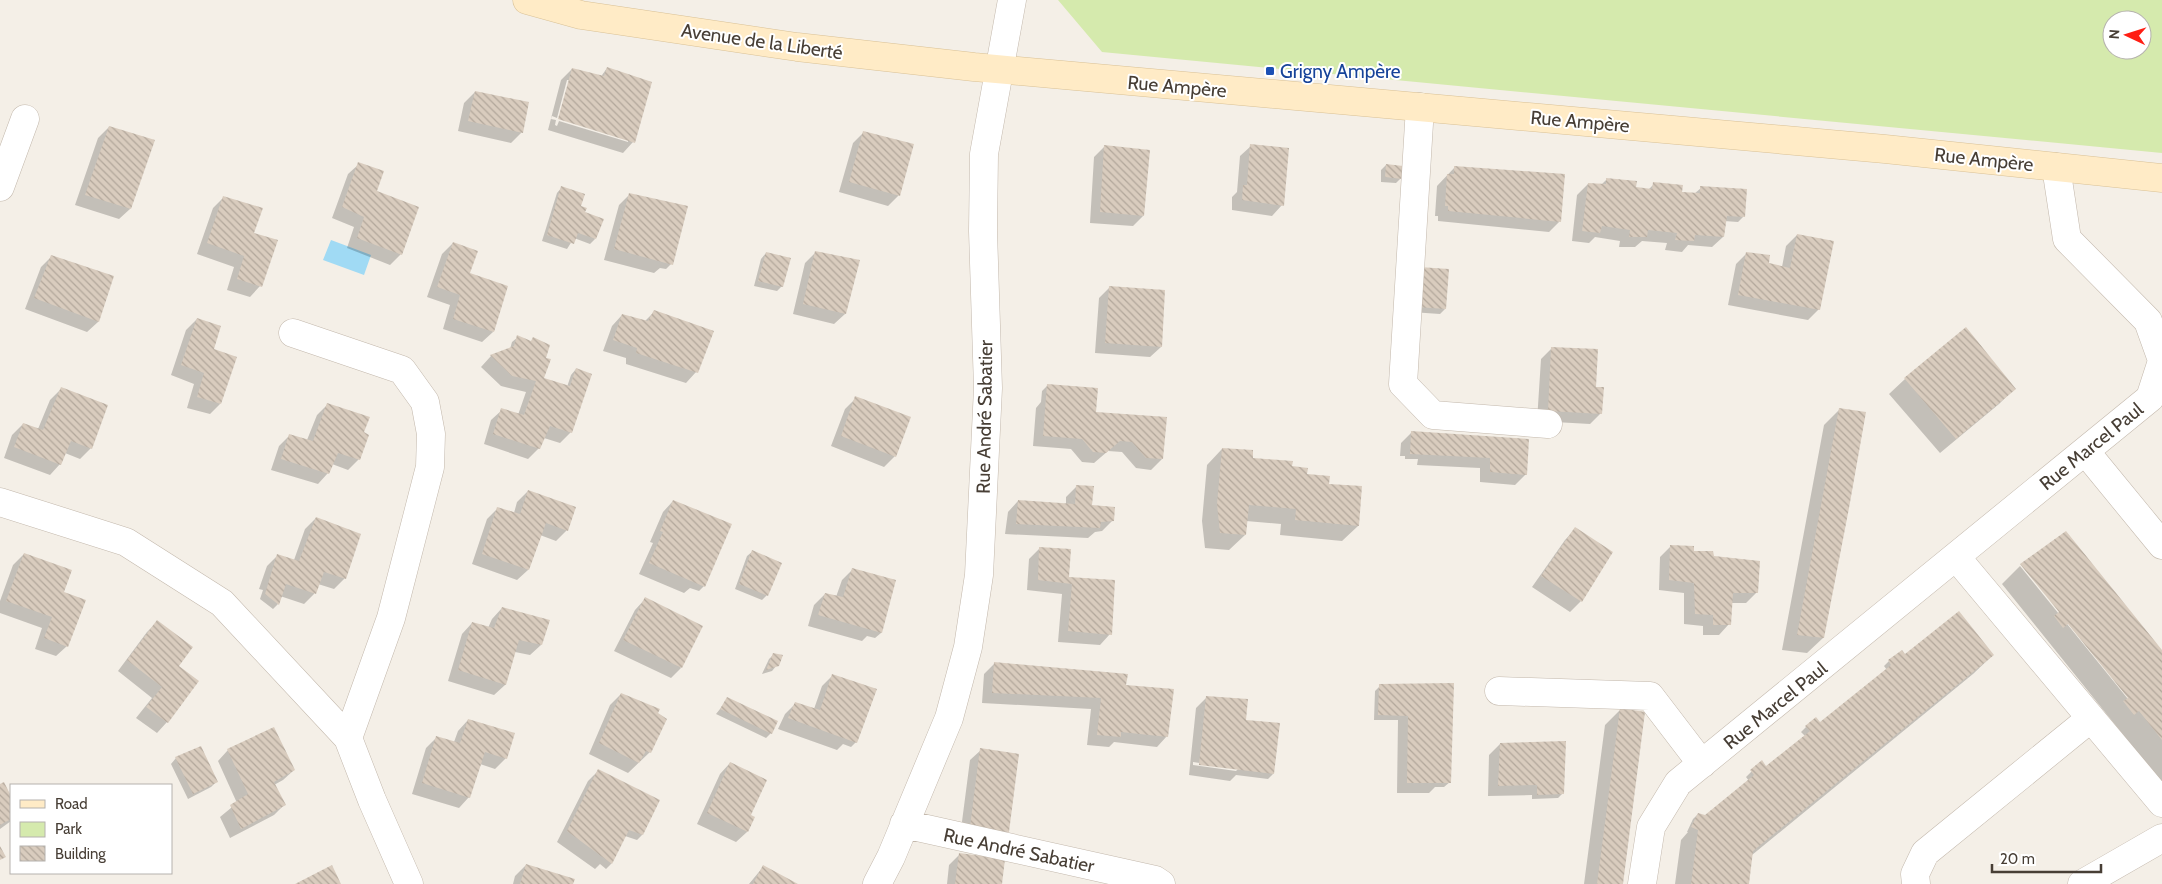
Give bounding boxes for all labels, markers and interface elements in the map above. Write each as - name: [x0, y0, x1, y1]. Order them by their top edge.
- north arrow: [2102, 10, 2152, 60]
- street label: Avenue de la Liberté: [680, 19, 844, 64]
- text: N: [2105, 29, 2123, 40]
- place label: Grigny Ampère: [1280, 60, 1401, 83]
- marker: Grigny Ampère: [1264, 65, 1276, 77]
- street label: Rue Ampère: [1126, 71, 1228, 102]
- street label: Rue Ampère: [1529, 106, 1631, 137]
- street label: Rue Ampère: [1933, 143, 2035, 176]
- street label: Rue André Sabatier: [972, 340, 997, 494]
- street label: Rue Marcel Paul: [2035, 397, 2148, 495]
- street label: Rue Marcel Paul: [1719, 656, 1832, 754]
- legend: [10, 784, 172, 874]
- text: Road: [55, 795, 88, 813]
- text: Park: [55, 820, 82, 838]
- street label: Rue André Sabatier: [941, 823, 1096, 878]
- scale bar: [1992, 842, 2101, 874]
- text: Building: [55, 845, 106, 863]
- text: 20 m: [2000, 850, 2035, 868]

